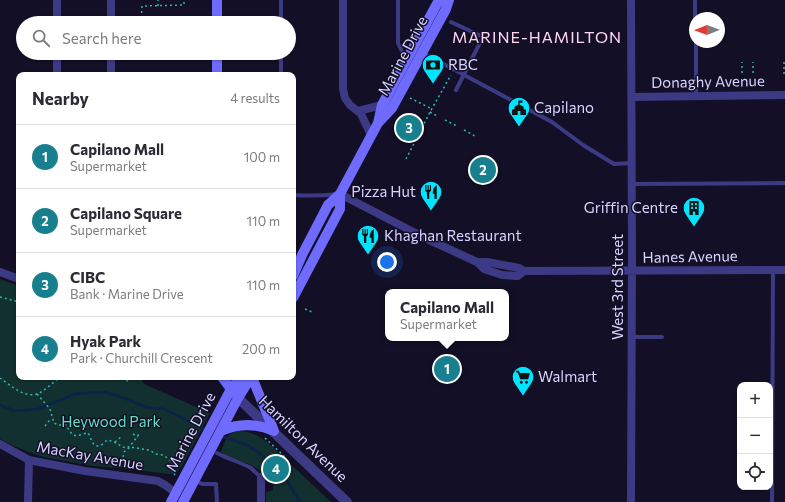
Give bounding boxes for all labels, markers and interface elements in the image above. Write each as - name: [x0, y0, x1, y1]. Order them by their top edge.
- north arrow: [689, 12, 725, 48]
- street label: Marine Drive: [374, 13, 431, 98]
- search box: [16, 16, 296, 60]
- icon: search: [30, 27, 52, 49]
- district label: MARINE-HAMILTON: [452, 27, 622, 46]
- text: Search here: [62, 29, 141, 47]
- bank icon: RBC: [420, 52, 446, 85]
- place label: RBC: [448, 55, 478, 73]
- street label: Donaghy Avenue: [651, 71, 765, 91]
- text: Nearby: [32, 88, 89, 109]
- text: 4 results: [230, 90, 280, 106]
- public building icon: Capilano: [506, 95, 532, 128]
- place label: Capilano: [534, 98, 594, 116]
- pin: 3: [396, 113, 422, 143]
- text: Capilano Mall: [70, 140, 164, 158]
- text: 1: [42, 149, 48, 165]
- text: 100 m: [244, 149, 280, 165]
- pin: 2: [470, 155, 496, 185]
- text: Supermarket: [70, 158, 147, 174]
- restaurant icon: Pizza Hut: [418, 179, 444, 212]
- place label: Pizza Hut: [351, 182, 416, 200]
- building icon: Griffin Centre: [681, 195, 707, 228]
- place label: Griffin Centre: [584, 198, 678, 216]
- text: Capilano Square: [70, 204, 182, 222]
- text: 2: [41, 213, 49, 229]
- text: 110 m: [247, 213, 280, 229]
- text: Supermarket: [70, 222, 147, 238]
- restaurant icon: Khaghan Restaurant: [355, 223, 381, 256]
- place label: Khaghan Restaurant: [384, 226, 522, 244]
- street label: West 3rd Street: [608, 234, 626, 340]
- street label: Hanes Avenue: [642, 246, 738, 266]
- your location: [377, 252, 397, 272]
- text: CIBC: [70, 268, 105, 286]
- text: 3: [41, 277, 49, 293]
- text: 110 m: [247, 277, 280, 293]
- text: Bank · Marine Drive: [70, 286, 184, 302]
- popup: [385, 289, 509, 341]
- text: Capilano Mall: [400, 298, 494, 316]
- text: Supermarket: [400, 316, 477, 332]
- text: Hyak Park: [70, 332, 141, 350]
- text: 4: [41, 341, 49, 357]
- text: 200 m: [242, 341, 280, 357]
- text: Park · Churchill Crescent: [70, 350, 213, 366]
- pin: 1: [434, 354, 460, 384]
- supermarket icon: Walmart: [510, 364, 536, 397]
- place label: Walmart: [538, 367, 597, 385]
- map controls: [737, 382, 773, 490]
- button: +: [737, 382, 773, 418]
- street label: Marine Drive: [162, 389, 219, 474]
- street label: Hamilton Avenue: [256, 391, 352, 485]
- park label: Heywood Park: [61, 412, 161, 430]
- button: −: [737, 418, 773, 454]
- street label: MacKay Avenue: [36, 437, 145, 473]
- pin: 4: [263, 454, 289, 484]
- button: locate: [737, 454, 773, 490]

